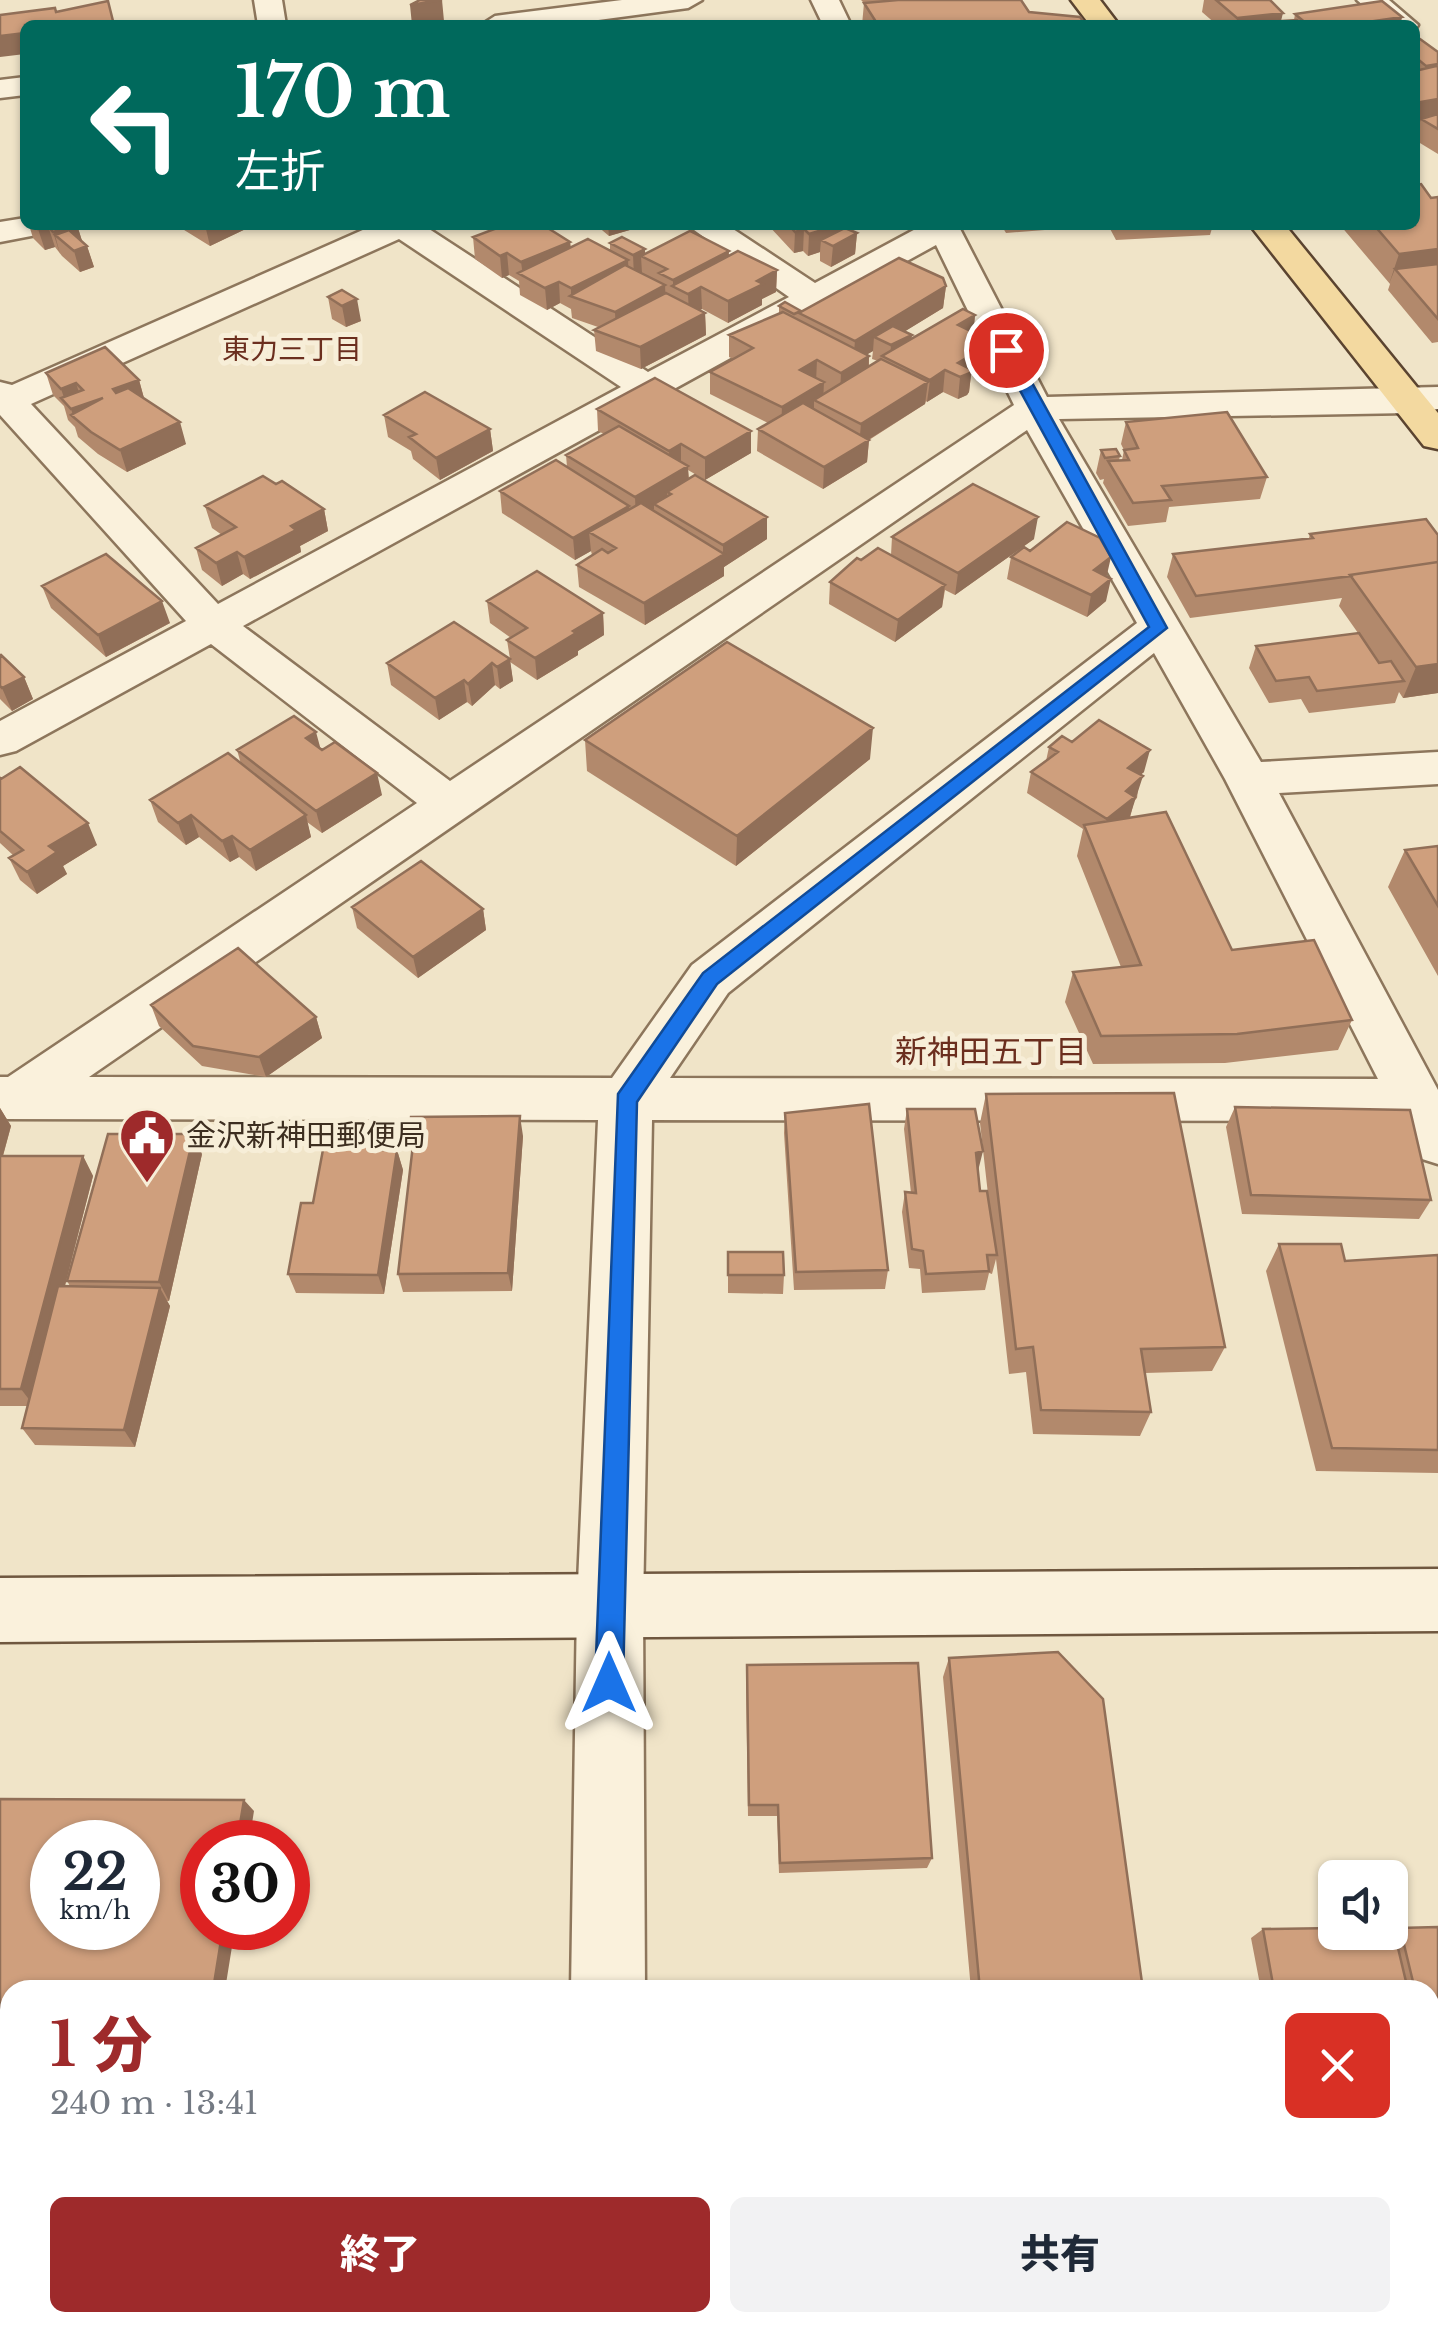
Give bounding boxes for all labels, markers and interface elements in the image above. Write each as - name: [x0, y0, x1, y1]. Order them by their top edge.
- text: 170 m: [235, 49, 451, 136]
- icon: left: [70, 60, 200, 190]
- text: 左折: [235, 143, 325, 199]
- pin: [964, 308, 1049, 393]
- icon: arrive: [979, 323, 1034, 378]
- district label: 東力三丁目: [222, 332, 362, 367]
- district label: 新神田五丁目: [895, 1032, 1087, 1072]
- public building icon: 金沢新神田郵便局: [117, 1106, 177, 1185]
- place label: 金沢新神田郵便局: [186, 1117, 426, 1154]
- position arrow: [557, 1631, 661, 1735]
- speed limit sign: 30: [180, 1820, 310, 1950]
- text: 22: [62, 1841, 128, 1904]
- map controls: [1318, 1860, 1408, 1950]
- button: sound: [1318, 1860, 1408, 1950]
- text: km/h: [60, 1895, 130, 1926]
- text: 1 分: [50, 2008, 152, 2082]
- button: close: [1285, 2013, 1390, 2118]
- text: 240 m · 13:41: [50, 2083, 258, 2123]
- button: 終了: [50, 2197, 710, 2312]
- button: 共有: [730, 2197, 1390, 2312]

